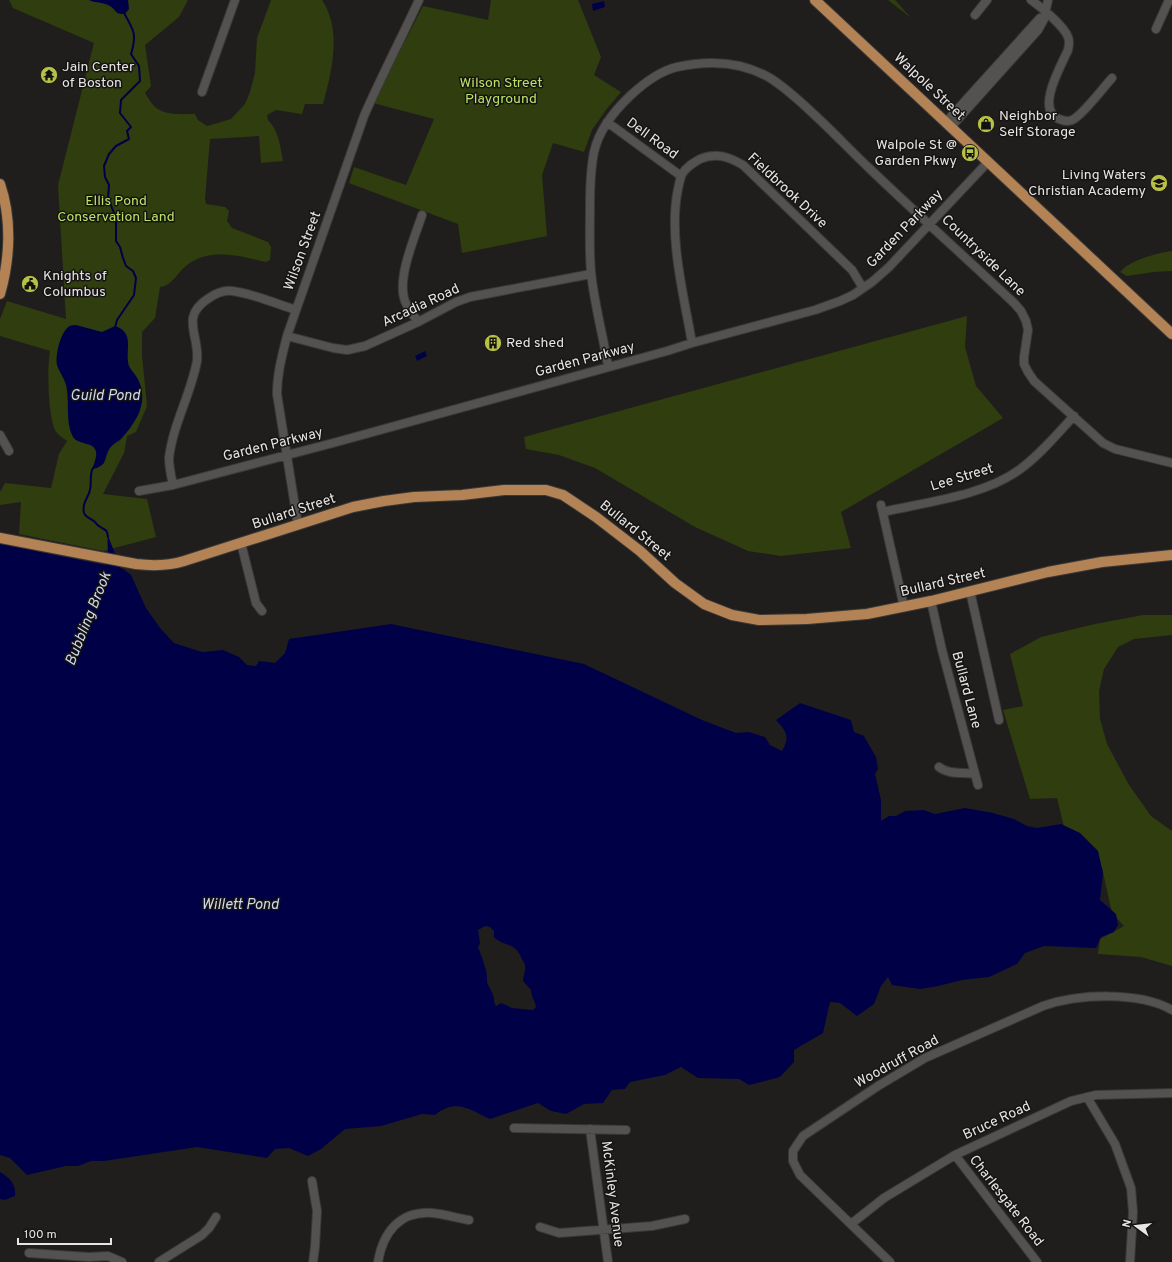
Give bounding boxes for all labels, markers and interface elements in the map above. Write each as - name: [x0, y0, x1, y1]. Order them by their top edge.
- street label: Walpole Street: [890, 50, 968, 124]
- place label: Jain Center of Boston: [62, 59, 135, 92]
- temple icon: Jain Center of Boston: [39, 65, 59, 85]
- park label: Wilson Street Playground: [460, 75, 542, 108]
- place label: Neighbor Self Storage: [999, 108, 1076, 141]
- street label: Dell Road: [623, 114, 681, 164]
- shop icon: Neighbor Self Storage: [976, 114, 996, 134]
- place label: Walpole St @ Garden Pkwy: [875, 137, 957, 170]
- bus stop icon: Walpole St @ Garden Pkwy: [960, 143, 980, 163]
- street label: Fieldbrook Drive: [743, 150, 831, 232]
- place label: Living Waters Christian Academy: [1028, 167, 1146, 200]
- school or university icon: Living Waters Christian Academy: [1149, 173, 1169, 193]
- street label: Garden Parkway: [863, 186, 947, 272]
- park label: Ellis Pond Conservation Land: [57, 193, 175, 226]
- street label: Wilson Street: [281, 209, 325, 293]
- street label: Countryside Lane: [938, 212, 1028, 300]
- place label: Knights of Columbus: [43, 268, 107, 301]
- public building icon: Knights of Columbus: [20, 274, 40, 294]
- street label: Arcadia Road: [380, 281, 462, 331]
- building icon: Red shed: [483, 333, 503, 353]
- place label: Red shed: [506, 335, 564, 352]
- street label: Garden Parkway: [533, 339, 637, 381]
- water label: Guild Pond: [70, 387, 141, 406]
- street label: Garden Parkway: [221, 424, 325, 466]
- street label: Lee Street: [928, 460, 996, 496]
- street label: Bullard Street: [250, 491, 338, 533]
- street label: Bullard Street: [596, 497, 674, 565]
- street label: Bullard Street: [899, 565, 987, 601]
- water label: Bubbling Brook: [62, 569, 117, 669]
- street label: Bullard Lane: [948, 650, 984, 730]
- water label: Willett Pond: [201, 896, 279, 915]
- street label: Woodruff Road: [852, 1032, 942, 1092]
- street label: Bruce Road: [960, 1098, 1034, 1144]
- street label: McKinley Avenue: [597, 1140, 627, 1248]
- street label: Charlesgate Road: [965, 1152, 1047, 1250]
- north arrow: [1116, 1206, 1156, 1246]
- text: N: [1120, 1218, 1135, 1229]
- scale bar: [18, 1220, 111, 1246]
- text: 100 m: [24, 1227, 57, 1243]

